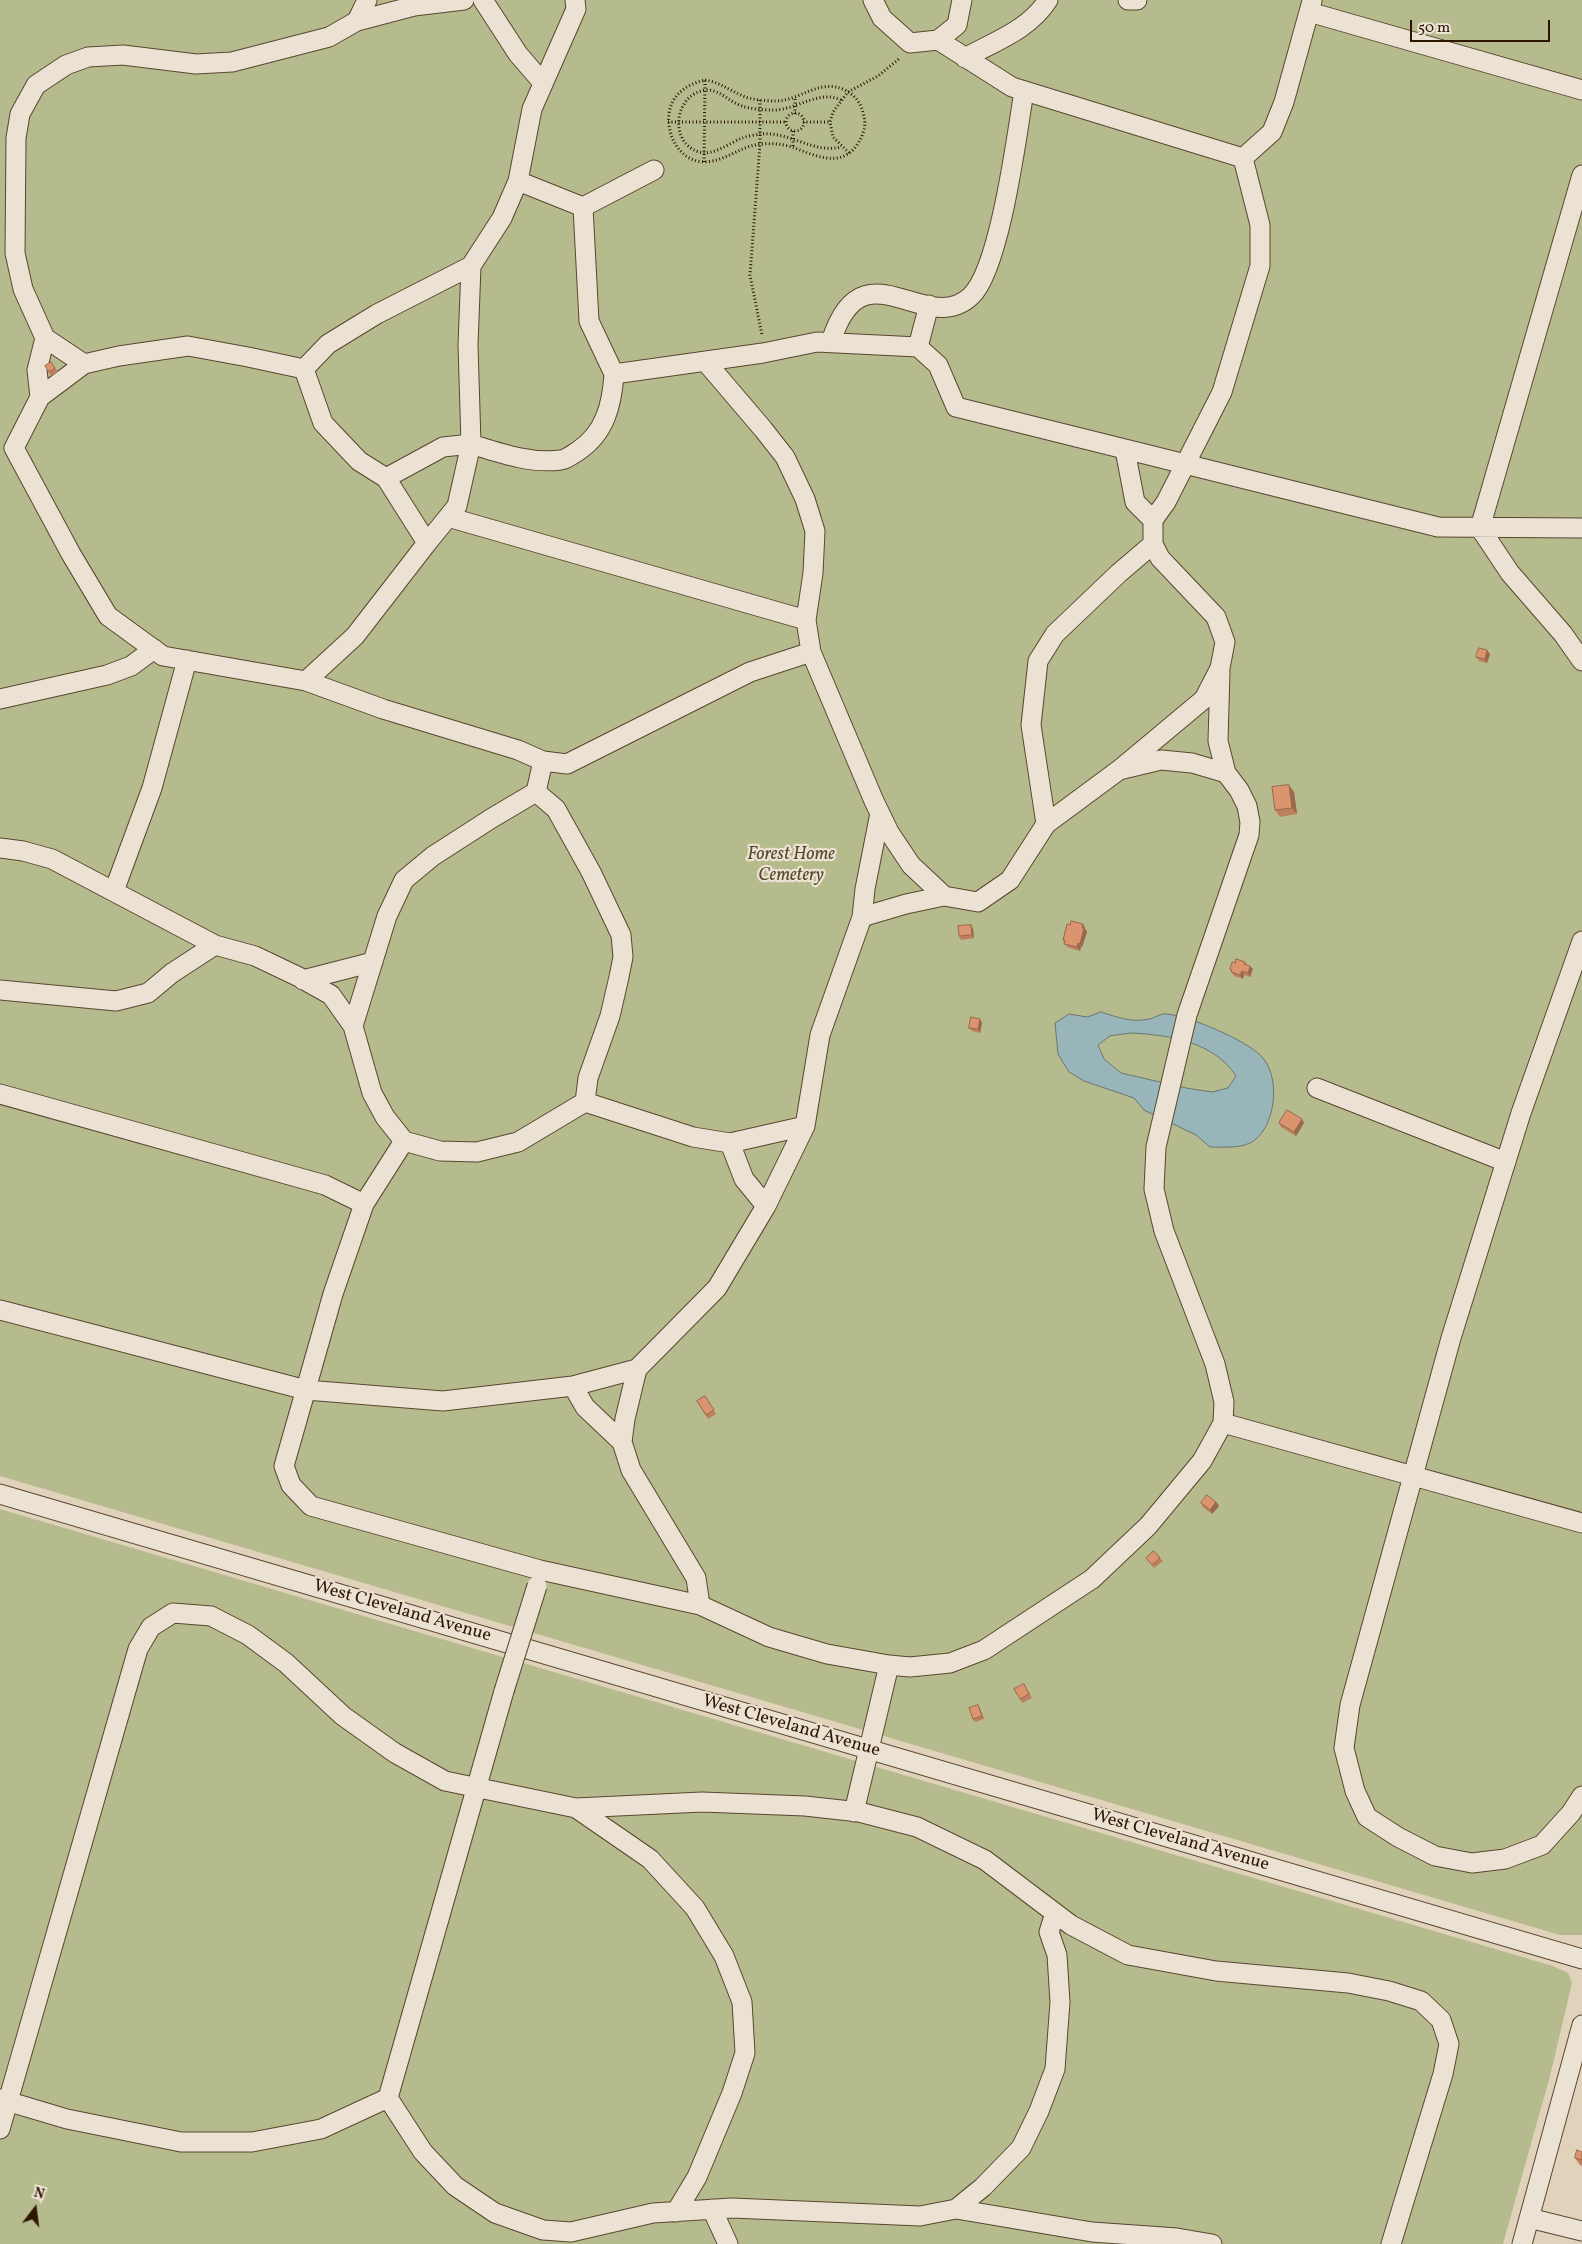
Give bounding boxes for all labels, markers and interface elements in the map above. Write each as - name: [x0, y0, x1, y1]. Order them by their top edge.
- scale bar: [1412, 10, 1552, 42]
- text: 50 m: [1418, 18, 1450, 39]
- park label: Forest Home Cemetery: [747, 845, 835, 888]
- street label: West Cleveland Avenue: [311, 1576, 493, 1648]
- street label: West Cleveland Avenue: [700, 1691, 882, 1763]
- street label: West Cleveland Avenue: [1089, 1805, 1271, 1877]
- north arrow: [10, 2184, 60, 2234]
- text: N: [32, 2184, 46, 2205]

